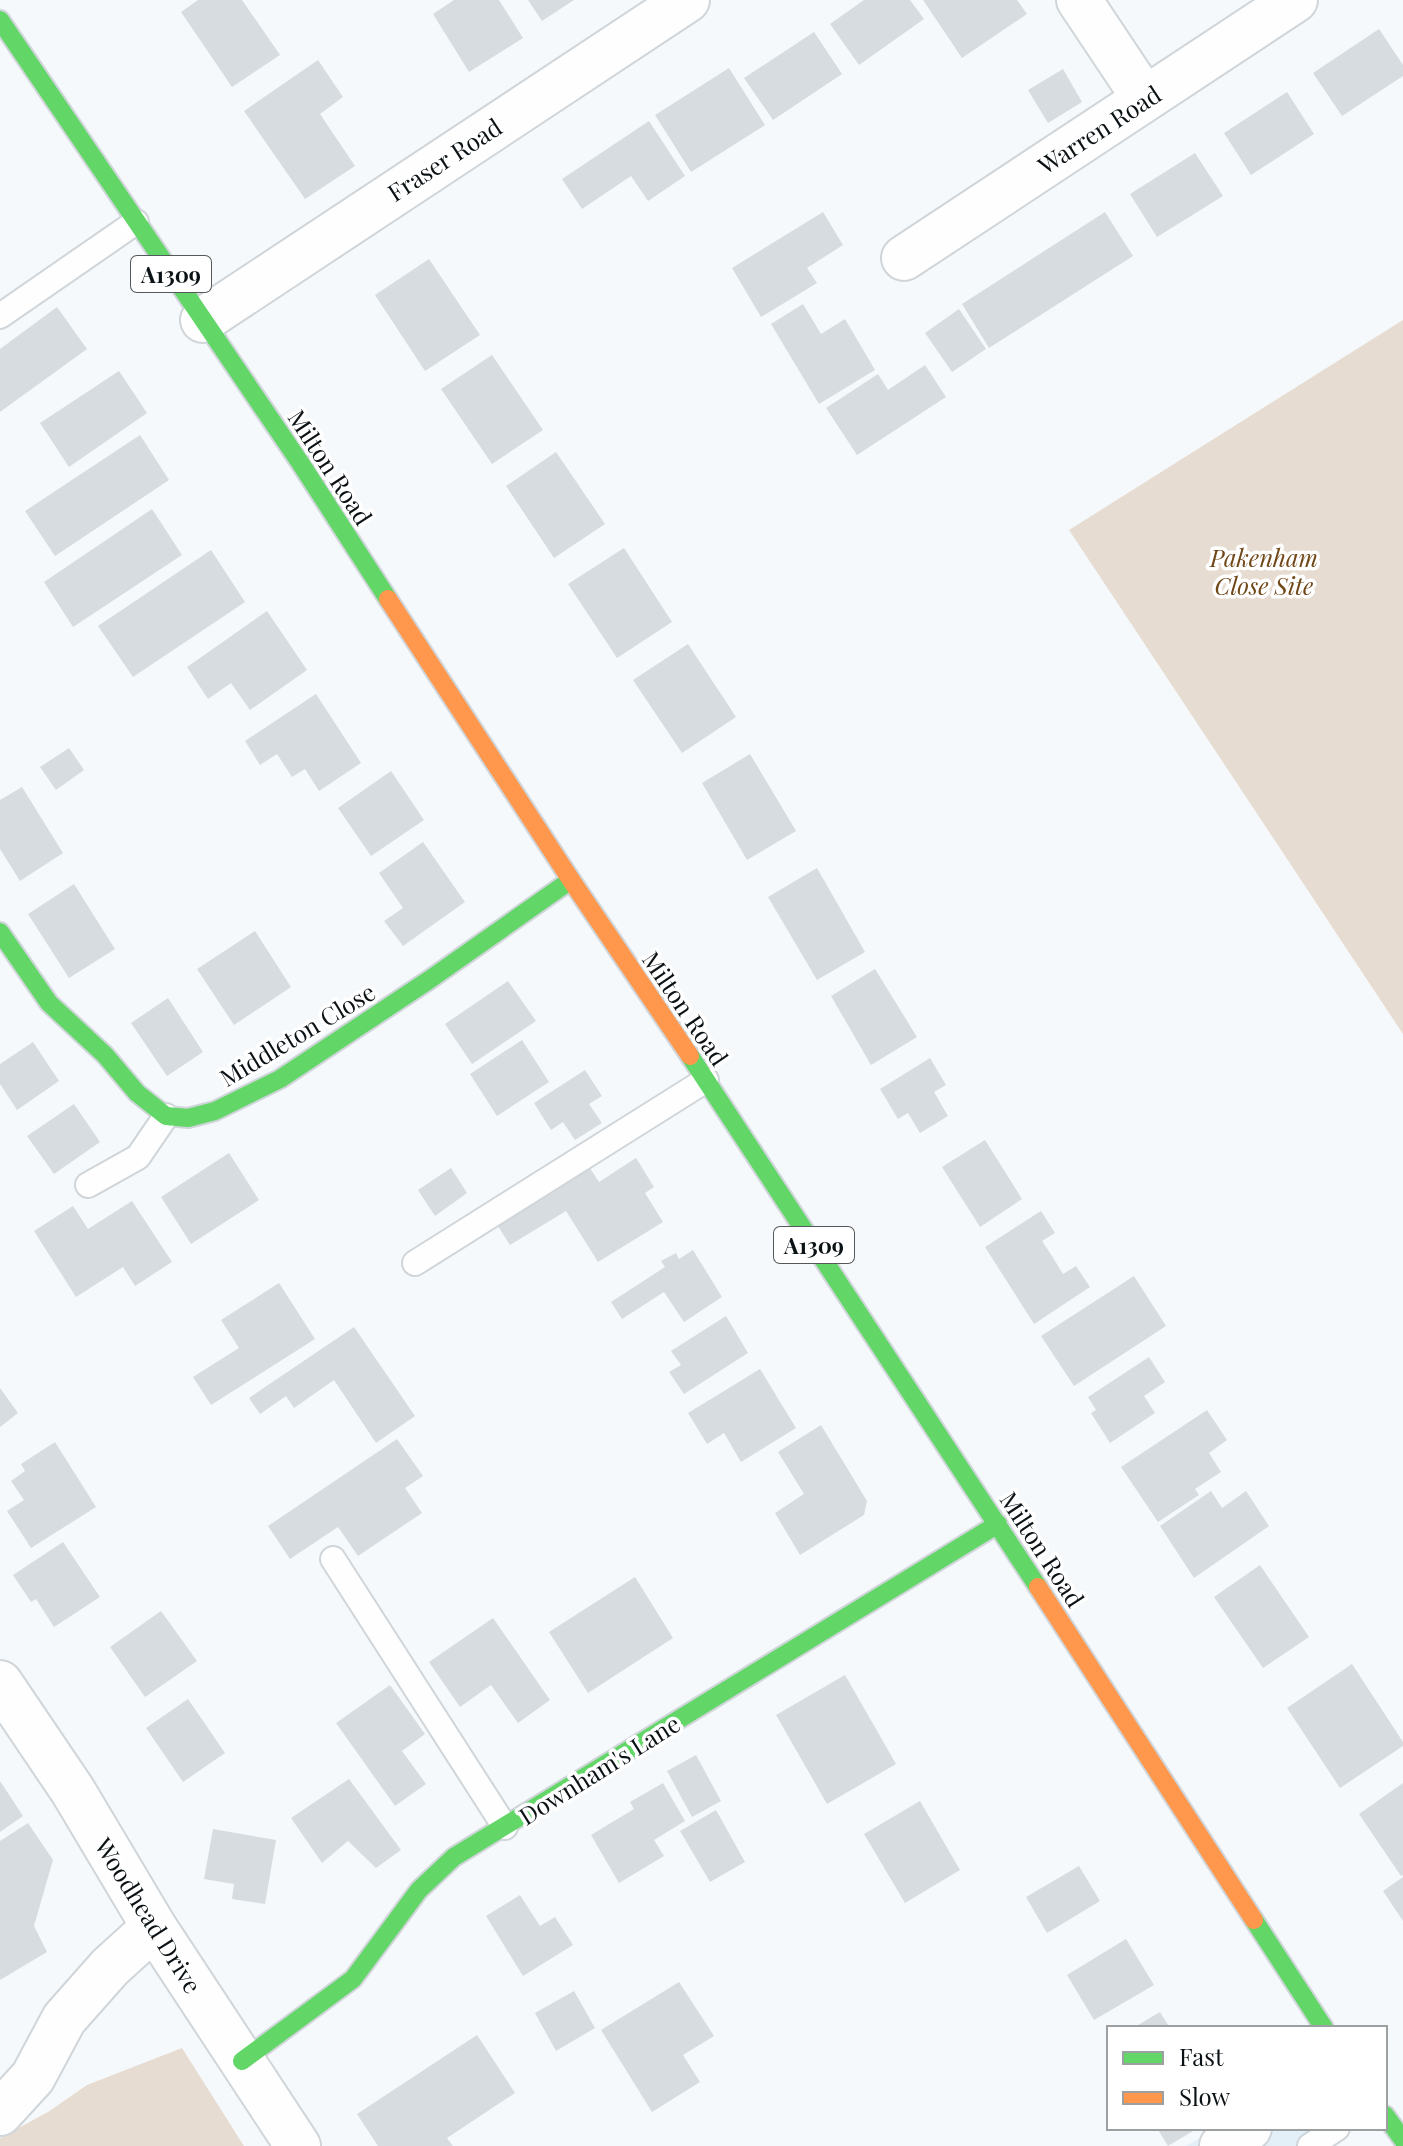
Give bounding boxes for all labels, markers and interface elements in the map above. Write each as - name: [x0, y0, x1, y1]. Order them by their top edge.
- street label: Warren Road: [1031, 77, 1167, 181]
- street label: Fraser Road: [381, 110, 507, 208]
- road number: A1309: [131, 256, 211, 292]
- street label: Milton Road: [282, 403, 380, 531]
- park label: Pakenham Close Site: [1209, 541, 1318, 601]
- street label: Milton Road: [636, 945, 736, 1071]
- street label: Middleton Close: [213, 975, 381, 1093]
- road number: A1309: [774, 1227, 854, 1263]
- street label: Milton Road: [994, 1485, 1092, 1613]
- street label: Downham's Lane: [513, 1707, 685, 1831]
- street label: Woodhead Drive: [88, 1831, 210, 1999]
- legend: [1107, 2026, 1387, 2130]
- text: Fast: [1179, 2040, 1224, 2072]
- text: Slow: [1179, 2080, 1231, 2112]

